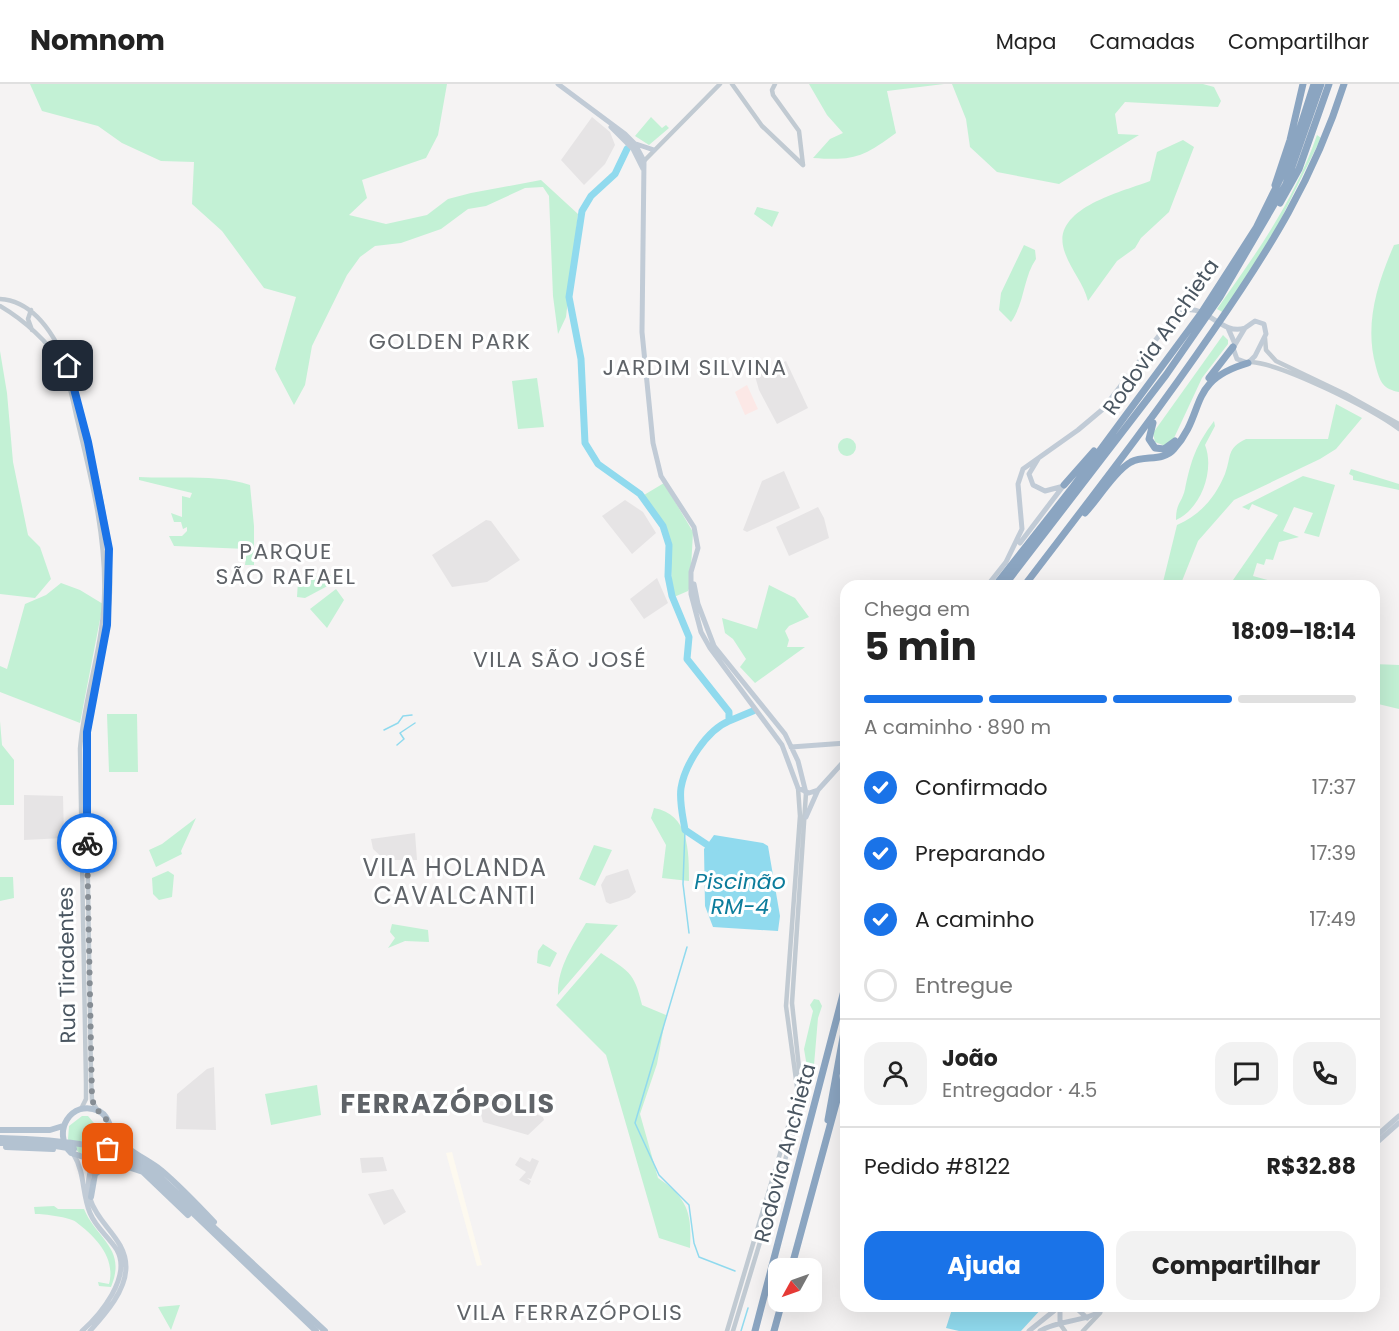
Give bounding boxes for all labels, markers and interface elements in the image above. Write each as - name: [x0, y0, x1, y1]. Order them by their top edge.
- text: Nomnom: [30, 21, 165, 60]
- text: Mapa: [996, 27, 1056, 56]
- text: Camadas: [1089, 27, 1195, 56]
- text: Compartilhar: [1228, 27, 1369, 56]
- street label: Rodovia Anchieta: [1096, 253, 1225, 421]
- district label: GOLDEN PARK: [369, 326, 531, 357]
- pin: [42, 340, 93, 391]
- icon: home: [51, 349, 84, 382]
- district label: JARDIM SILVINA: [602, 352, 788, 383]
- district label: PARQUE SÃO RAFAEL: [216, 536, 356, 592]
- text: Chega em: [864, 595, 970, 623]
- text: 18:09–18:14: [1232, 616, 1356, 647]
- text: 5 min: [864, 619, 977, 674]
- district label: VILA SÃO JOSÉ: [473, 644, 647, 675]
- text: A caminho · 890 m: [864, 713, 1051, 741]
- icon: check: [864, 771, 897, 804]
- text: Confirmado: [915, 772, 1048, 803]
- text: 17:37: [1312, 773, 1356, 801]
- courier: [57, 813, 117, 873]
- icon: bike: [71, 827, 104, 860]
- icon: check: [864, 837, 897, 870]
- text: Preparando: [915, 838, 1045, 869]
- text: 17:39: [1310, 839, 1356, 867]
- district label: VILA HOLANDA CAVALCANTI: [362, 851, 548, 912]
- water label: Piscinão RM-4: [694, 866, 786, 922]
- street label: Rua Tiradentes: [51, 886, 82, 1044]
- icon: check: [864, 903, 897, 936]
- text: A caminho: [915, 904, 1034, 935]
- text: 17:49: [1309, 905, 1356, 933]
- text: Entregue: [915, 970, 1013, 1001]
- button: person: [864, 1042, 927, 1105]
- button: chat: [1215, 1042, 1278, 1105]
- button: phone: [1293, 1042, 1356, 1105]
- text: João: [942, 1043, 998, 1074]
- street label: Rodovia Anchieta: [747, 1060, 822, 1246]
- text: Entregador · 4.5: [942, 1076, 1097, 1104]
- district label: FERRAZÓPOLIS: [340, 1085, 556, 1122]
- pin: [82, 1123, 133, 1174]
- icon: bag: [91, 1132, 124, 1165]
- text: Pedido #8122: [864, 1151, 1010, 1182]
- text: R$32.88: [1267, 1151, 1356, 1182]
- button: Ajuda: [864, 1231, 1104, 1300]
- button: Compartilhar: [1116, 1231, 1356, 1300]
- north arrow: [768, 1258, 822, 1312]
- map controls: [768, 1258, 822, 1312]
- district label: VILA FERRAZÓPOLIS: [457, 1297, 684, 1328]

